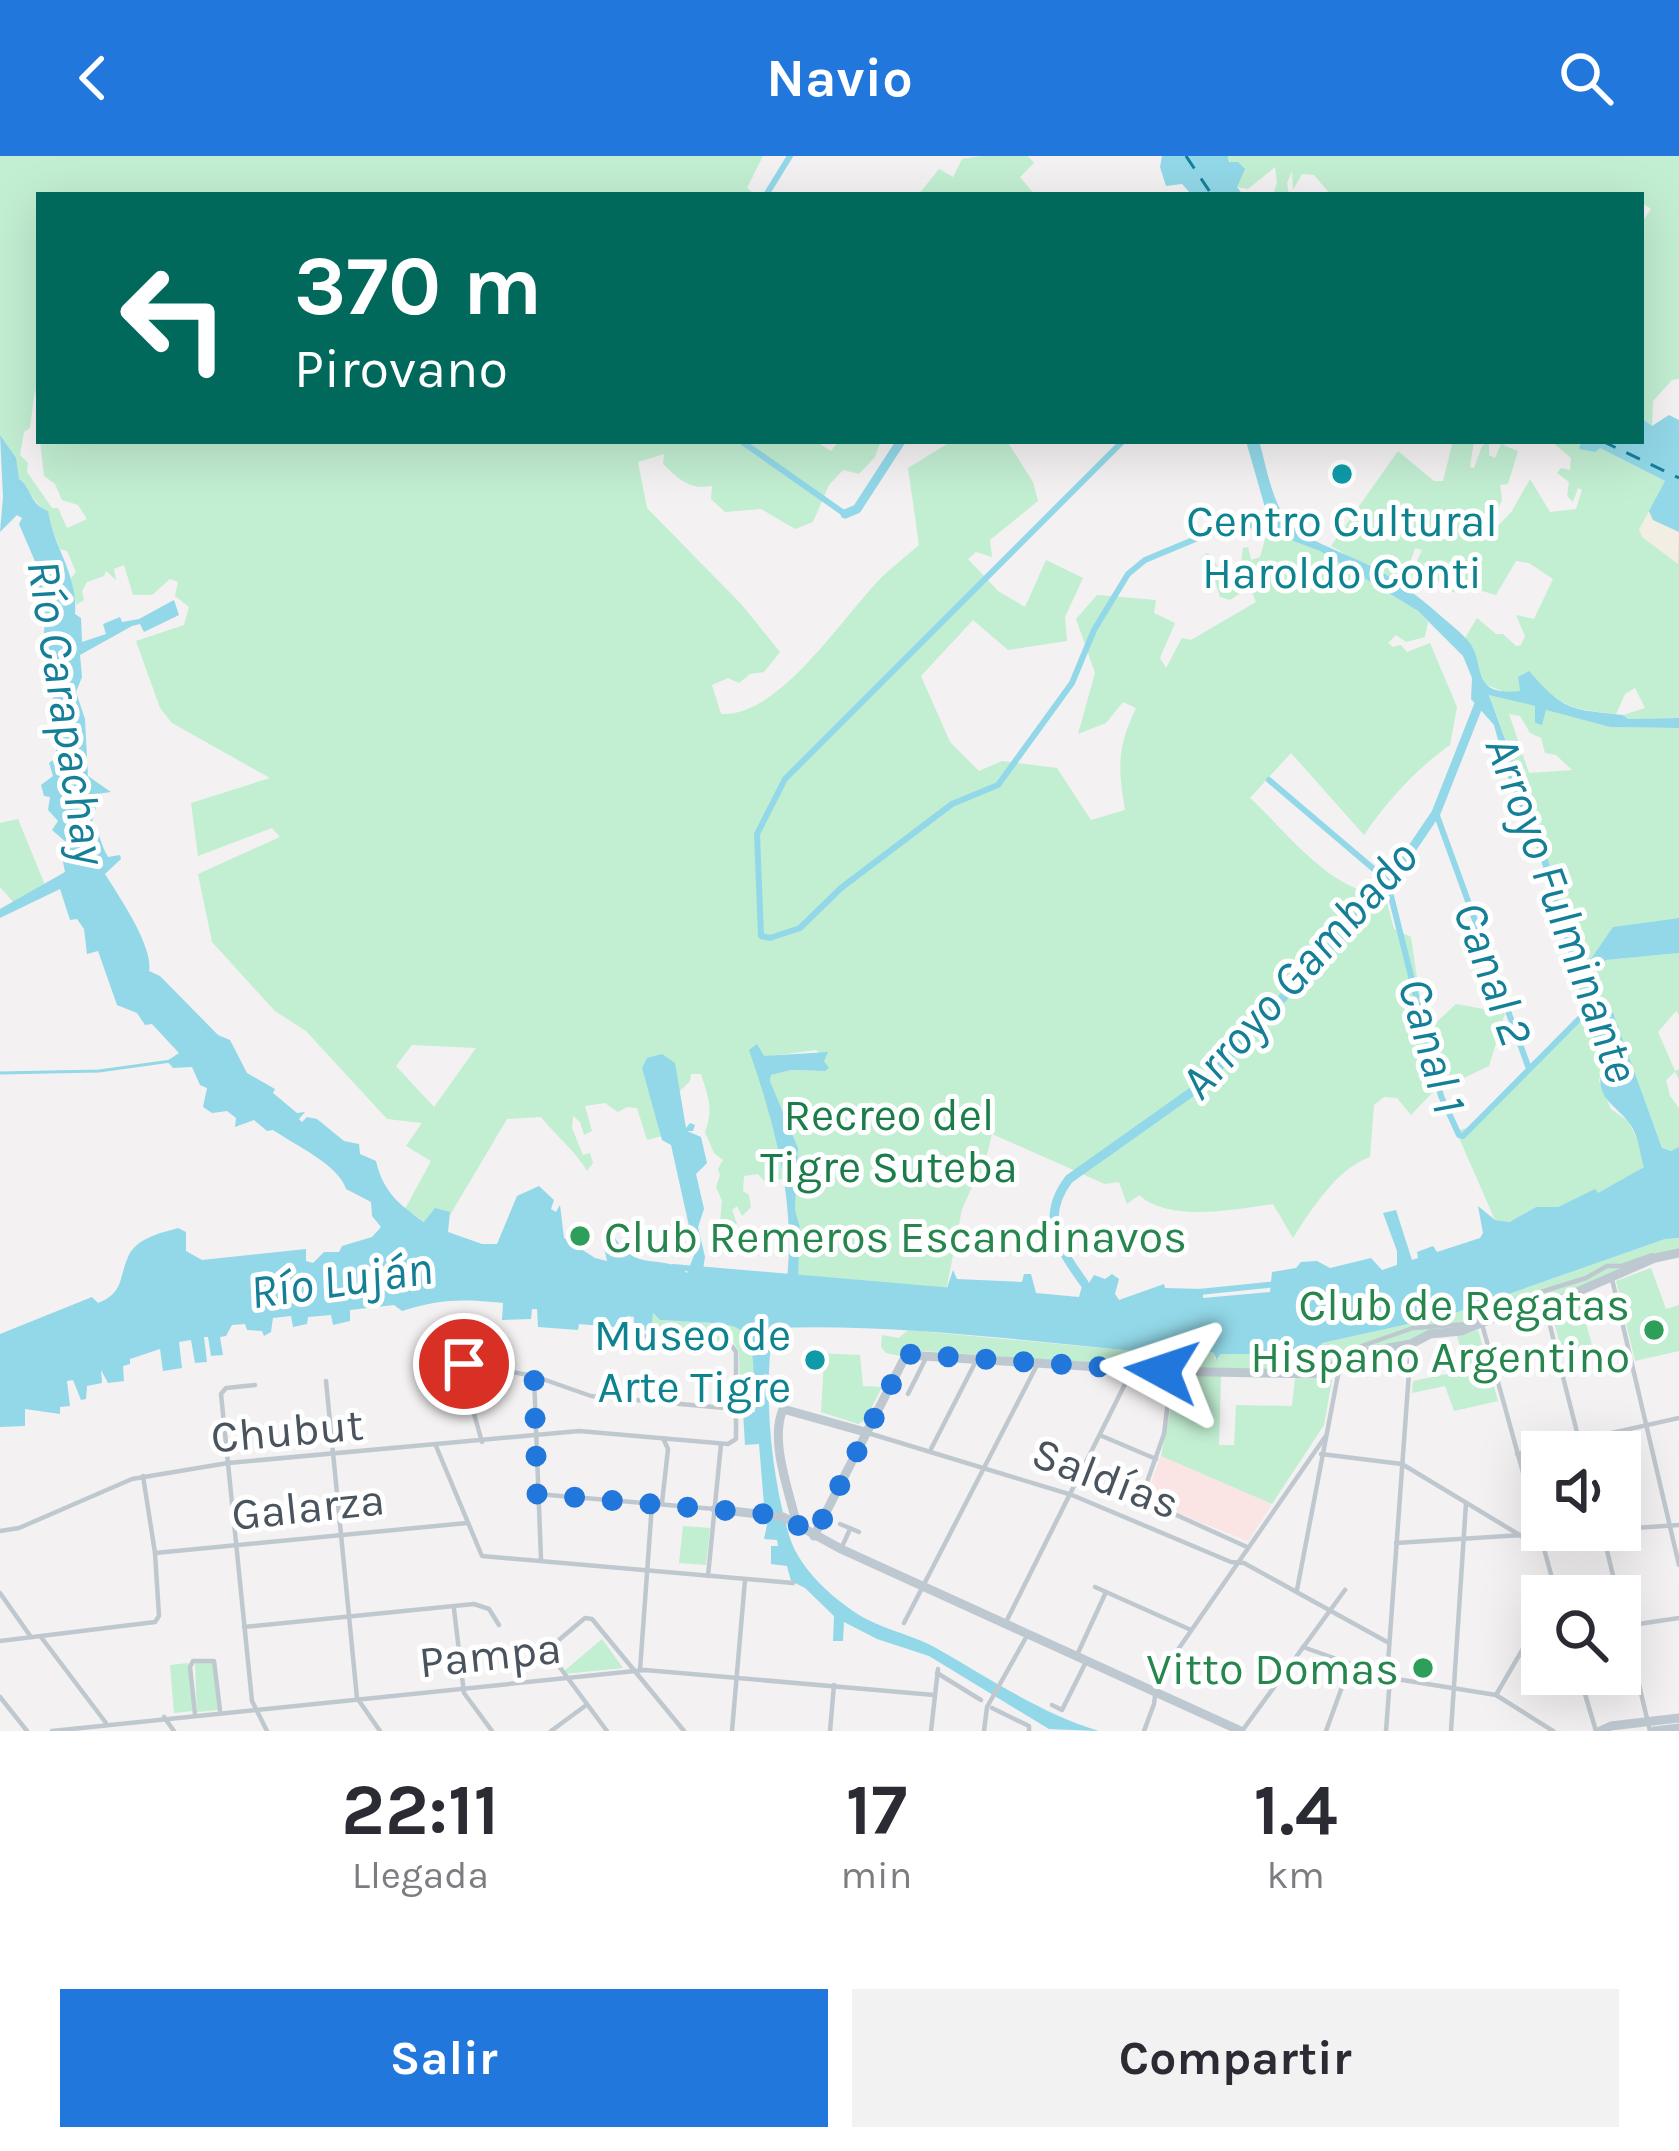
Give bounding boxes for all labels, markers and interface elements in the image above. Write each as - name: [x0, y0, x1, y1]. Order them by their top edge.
- icon: back: [60, 45, 126, 111]
- icon: search: [1553, 45, 1619, 111]
- text: Navio: [766, 46, 913, 110]
- text: 370 m: [294, 237, 542, 335]
- icon: left: [96, 240, 252, 396]
- text: Pirovano: [294, 337, 508, 401]
- marker: Centro Cultural Haroldo Conti: [1329, 461, 1355, 487]
- place label: Centro Cultural Haroldo Conti: [1186, 495, 1498, 599]
- water label: Río Carapachay: [14, 556, 119, 870]
- water label: Arroyo Fulminante: [1473, 729, 1651, 1090]
- water label: Arroyo Gambado: [1168, 829, 1430, 1111]
- water label: Canal 2: [1441, 894, 1545, 1053]
- water label: Canal 1: [1386, 971, 1478, 1119]
- park label: Recreo del Tigre Suteba: [760, 1089, 1018, 1194]
- place label: Club Remeros Escandinavos: [604, 1211, 1187, 1263]
- marker: Club Remeros Escandinavos: [567, 1223, 593, 1249]
- water label: Río Luján: [246, 1239, 436, 1321]
- place label: Club de Regatas Hispano Argentino: [1250, 1279, 1630, 1384]
- position arrow: [1099, 1308, 1225, 1434]
- place label: Museo de Arte Tigre: [594, 1309, 791, 1414]
- pin: [413, 1313, 515, 1415]
- marker: Club de Regatas Hispano Argentino: [1641, 1317, 1667, 1343]
- icon: arrive: [431, 1331, 497, 1397]
- marker: Museo de Arte Tigre: [802, 1347, 828, 1373]
- street label: Chubut: [209, 1398, 365, 1464]
- street label: Saldías: [1025, 1426, 1186, 1530]
- map controls: [1521, 1431, 1641, 1695]
- button: sound: [1521, 1431, 1641, 1551]
- street label: Galarza: [229, 1473, 387, 1541]
- button: search: [1521, 1575, 1641, 1695]
- street label: Pampa: [416, 1622, 564, 1688]
- place label: Vitto Domas: [1146, 1643, 1399, 1695]
- marker: Vitto Domas: [1410, 1655, 1436, 1681]
- text: 22:11: [341, 1768, 499, 1852]
- text: 17: [846, 1768, 907, 1852]
- text: 1.4: [1254, 1768, 1338, 1852]
- text: Llegada: [352, 1852, 489, 1898]
- text: min: [841, 1852, 912, 1898]
- text: km: [1266, 1852, 1325, 1898]
- button: Salir: [60, 1989, 828, 2127]
- button: Compartir: [852, 1989, 1619, 2127]

